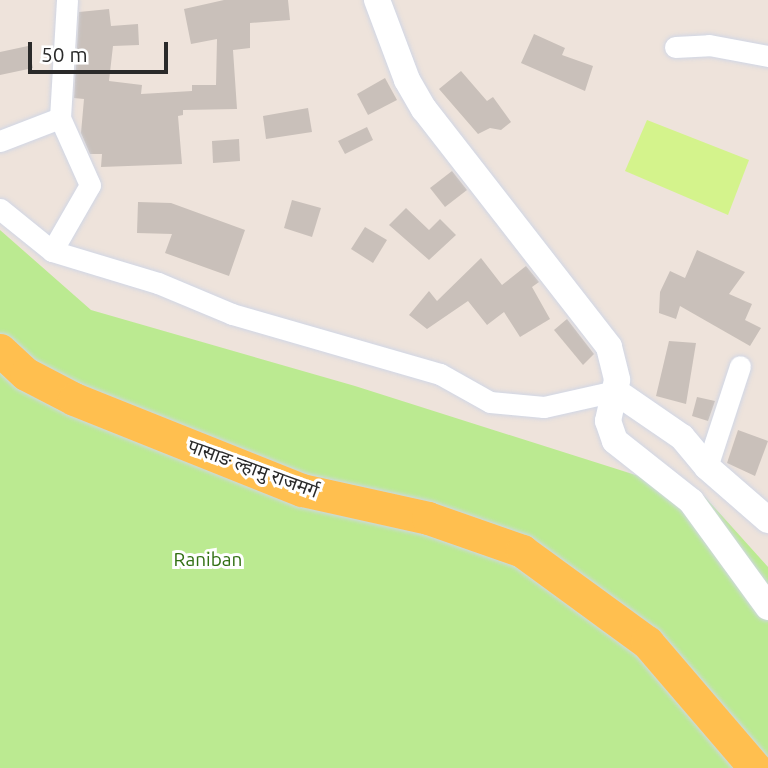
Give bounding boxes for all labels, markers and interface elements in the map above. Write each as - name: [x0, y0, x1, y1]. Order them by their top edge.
- scale bar: [32, 28, 172, 72]
- text: 50 m: [41, 42, 88, 66]
- street label: पासाङ ल्हामु राजमर्ग: [184, 435, 322, 503]
- park label: Raniban: [174, 549, 242, 571]

